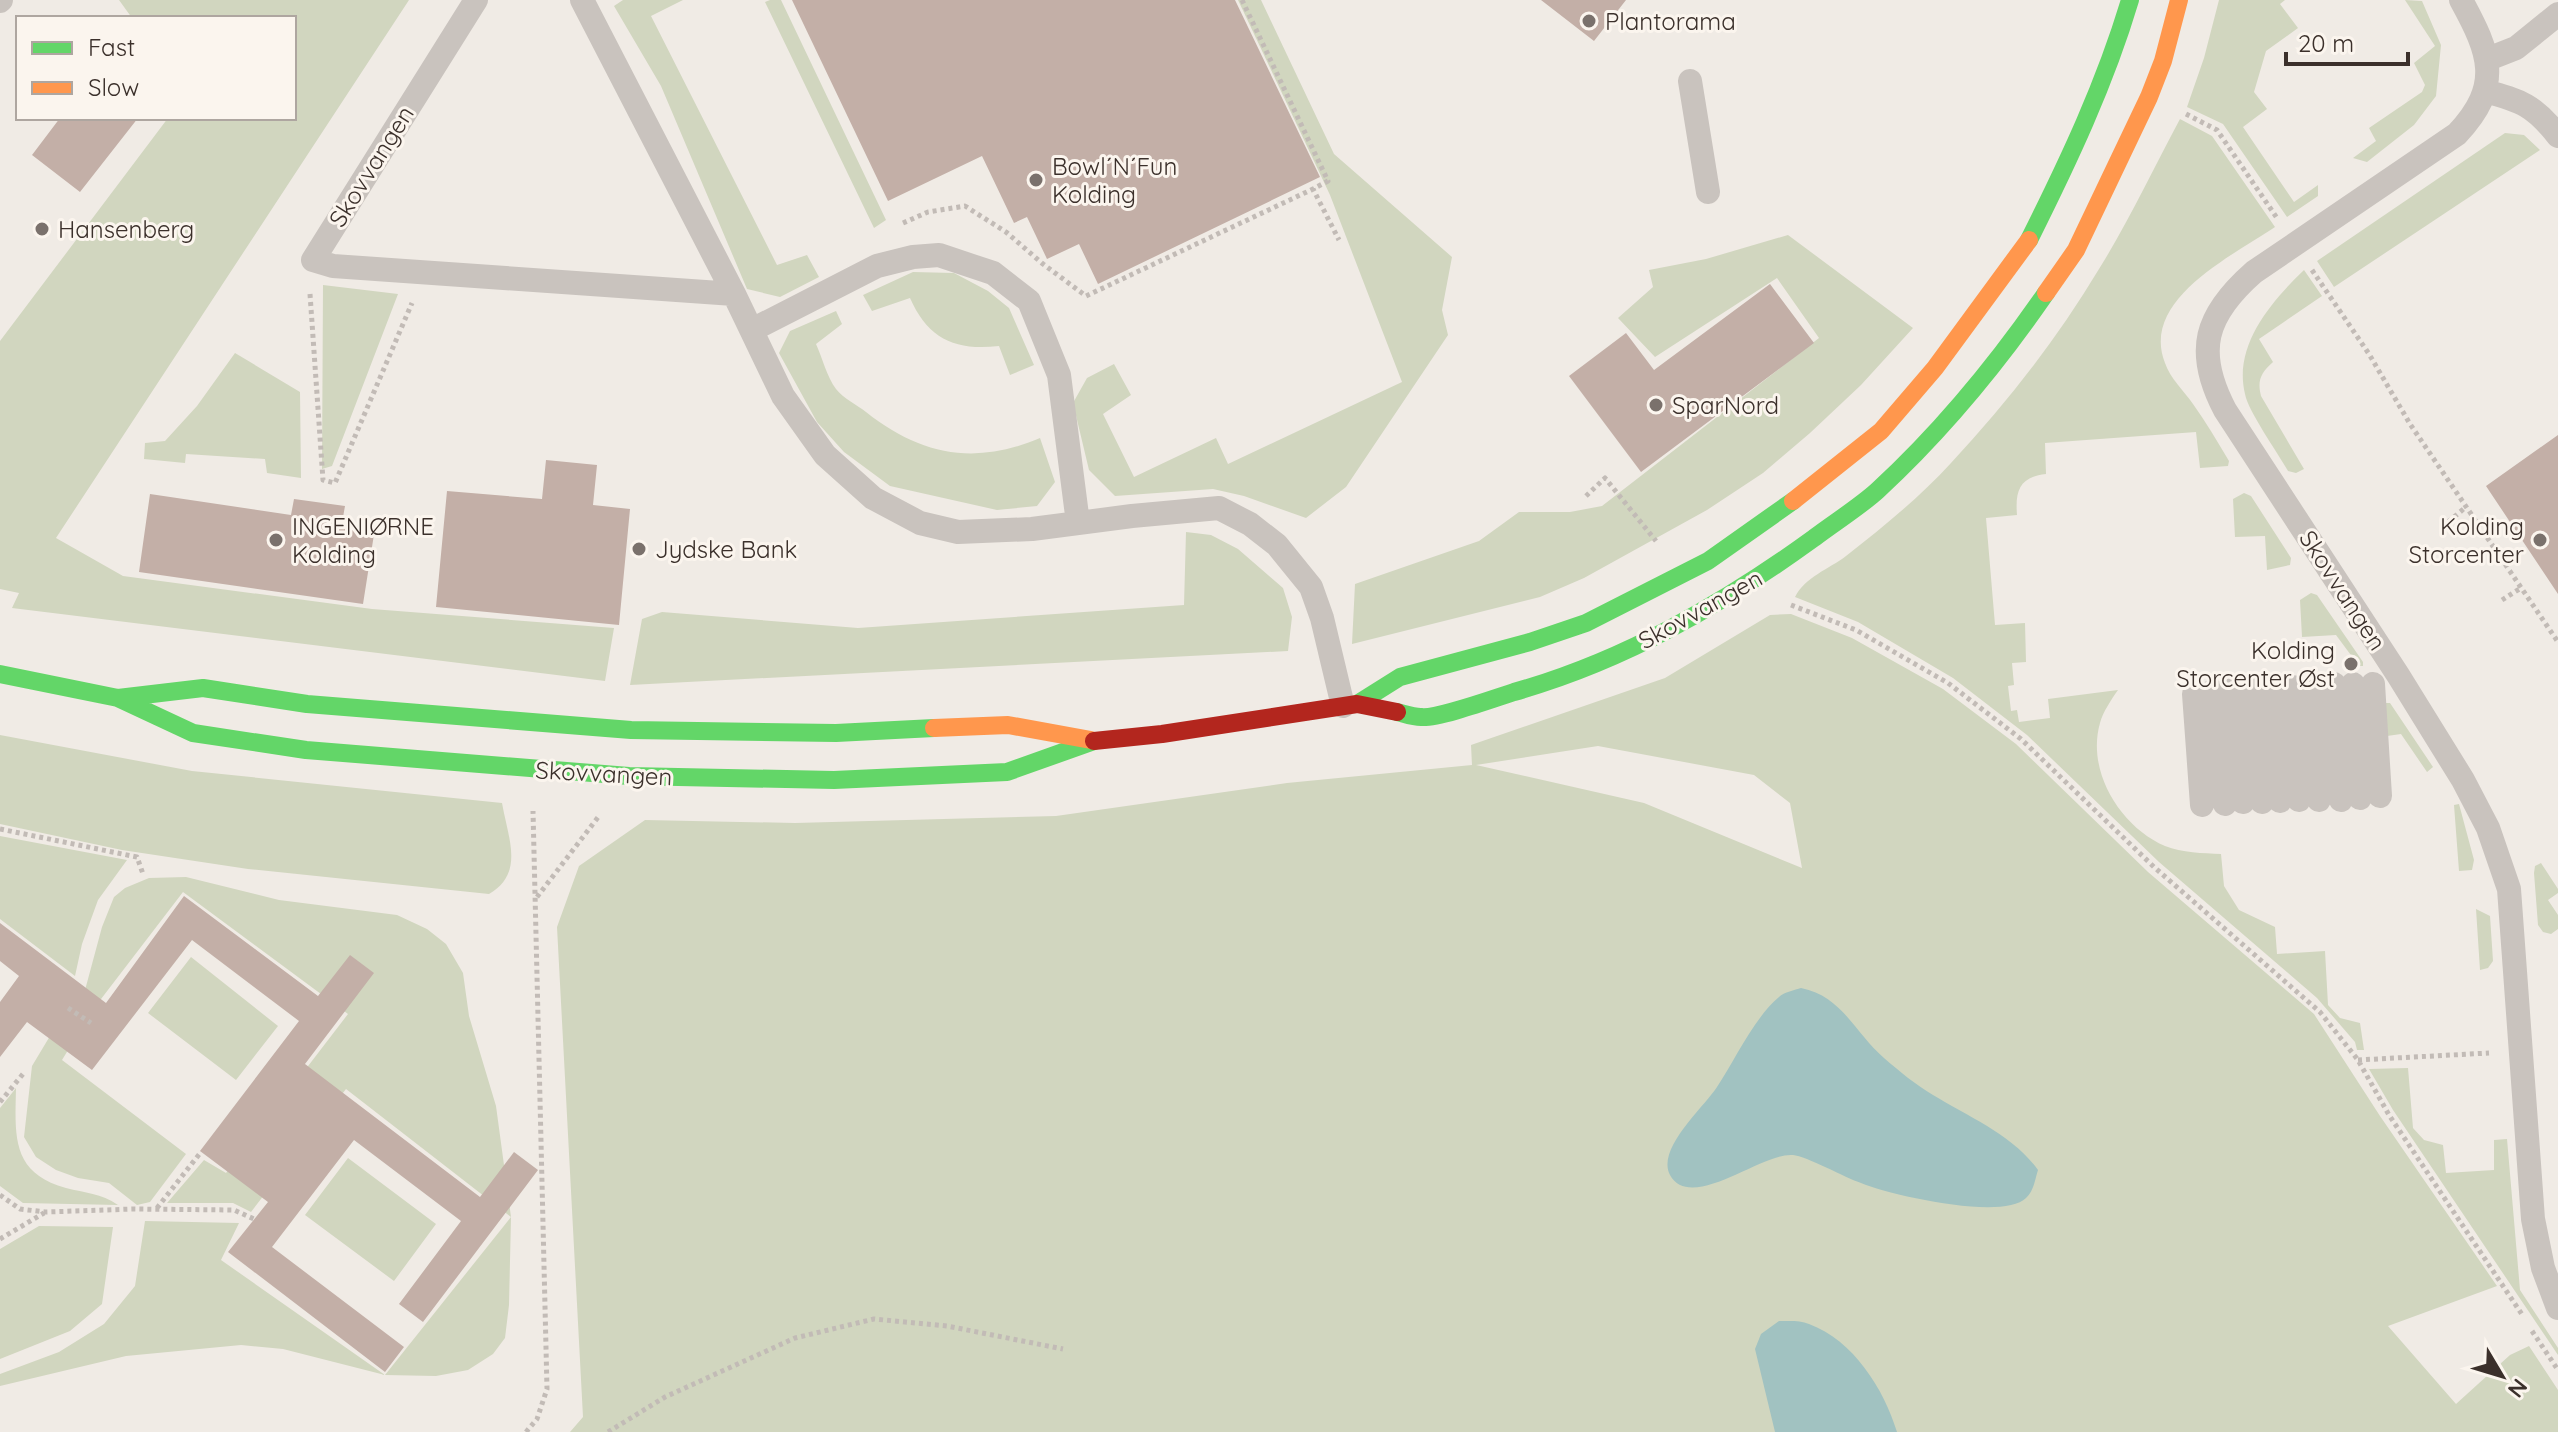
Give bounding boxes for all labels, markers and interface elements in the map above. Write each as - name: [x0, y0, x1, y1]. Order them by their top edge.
- place label: Plantorama: [1605, 6, 1736, 36]
- marker: Plantorama: [1580, 12, 1598, 30]
- legend: [16, 16, 296, 120]
- scale bar: [2286, 16, 2408, 66]
- text: 20 m: [2298, 28, 2354, 58]
- text: Fast: [88, 32, 135, 62]
- text: Slow: [88, 72, 139, 102]
- street label: Skovvangen: [322, 100, 420, 232]
- place label: Bowl´N´Fun Kolding: [1052, 151, 1177, 209]
- marker: Bowl´N´Fun Kolding: [1027, 171, 1045, 189]
- place label: Hansenberg: [58, 214, 194, 244]
- marker: Hansenberg: [33, 220, 51, 238]
- place label: SparNord: [1672, 390, 1779, 420]
- marker: SparNord: [1647, 396, 1665, 414]
- place label: INGENIØRNE Kolding: [292, 511, 434, 569]
- place label: Kolding Storcenter: [2409, 511, 2524, 569]
- street label: Skovvangen: [2293, 524, 2393, 656]
- marker: INGENIØRNE Kolding: [267, 531, 285, 549]
- marker: Kolding Storcenter: [2531, 531, 2549, 549]
- place label: Jydske Bank: [655, 534, 797, 564]
- marker: Jydske Bank: [630, 540, 648, 558]
- street label: Skovvangen: [1633, 563, 1767, 655]
- place label: Kolding Storcenter Øst: [2176, 635, 2335, 693]
- marker: Kolding Storcenter Øst: [2342, 655, 2360, 673]
- street label: Skovvangen: [535, 754, 673, 792]
- north arrow: [2462, 1336, 2542, 1416]
- text: N: [2502, 1373, 2534, 1403]

